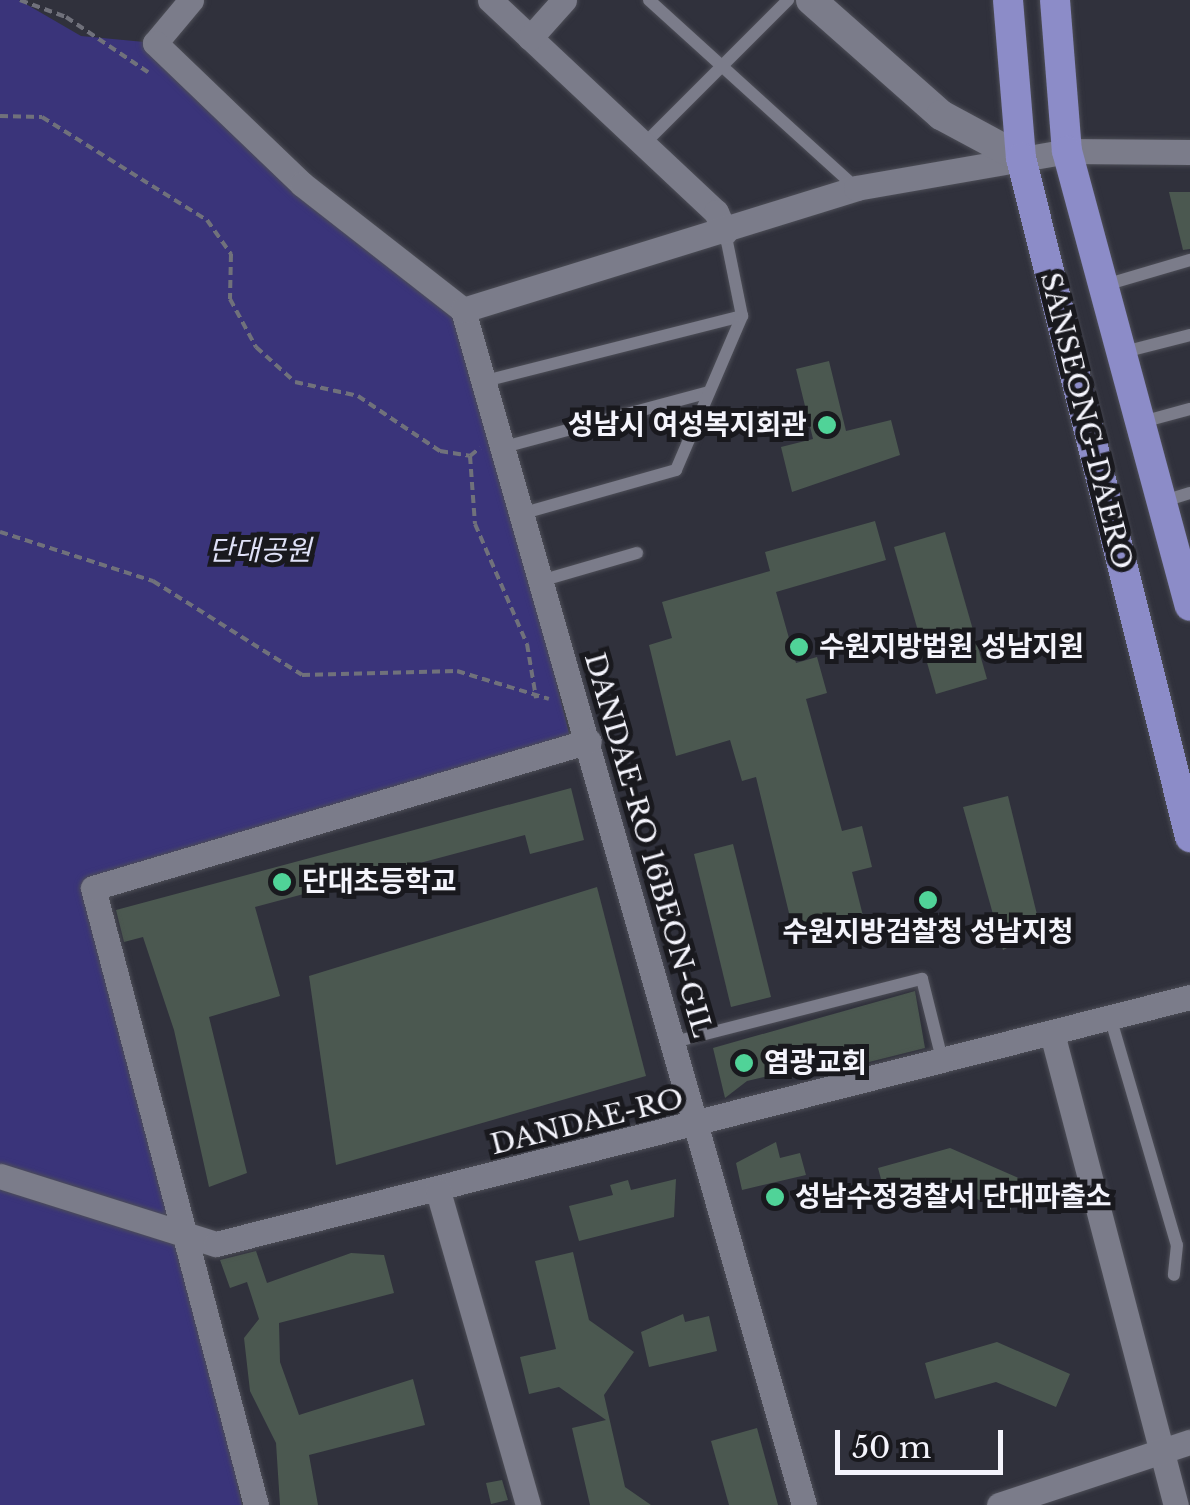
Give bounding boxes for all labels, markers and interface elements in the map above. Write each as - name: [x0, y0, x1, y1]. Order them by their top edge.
- street label: SANSEONG-DAERO: [1033, 269, 1139, 573]
- place label: 성남시 여성복지회관: [568, 408, 807, 442]
- marker: 성남시 여성복지회관: [816, 414, 838, 436]
- park label: 단대공원: [208, 534, 312, 568]
- place label: 수원지방법원 성남지원: [819, 630, 1084, 664]
- marker: 수원지방법원 성남지원: [788, 636, 810, 658]
- street label: DANDAE-RO 16BEON-GIL: [577, 649, 719, 1041]
- place label: 단대초등학교: [302, 865, 457, 899]
- marker: 단대초등학교: [271, 871, 293, 893]
- marker: 수원지방검찰청 성남지청: [917, 889, 939, 911]
- place label: 수원지방검찰청 성남지청: [783, 915, 1073, 949]
- place label: 염광교회: [764, 1046, 867, 1080]
- marker: 염광교회: [733, 1052, 755, 1074]
- street label: DANDAE-RO: [487, 1082, 687, 1162]
- place label: 성남수정경찰서 단대파출소: [795, 1180, 1112, 1214]
- marker: 성남수정경찰서 단대파출소: [764, 1186, 786, 1208]
- scale bar: [840, 1410, 1008, 1472]
- text: 50 m: [852, 1429, 931, 1466]

